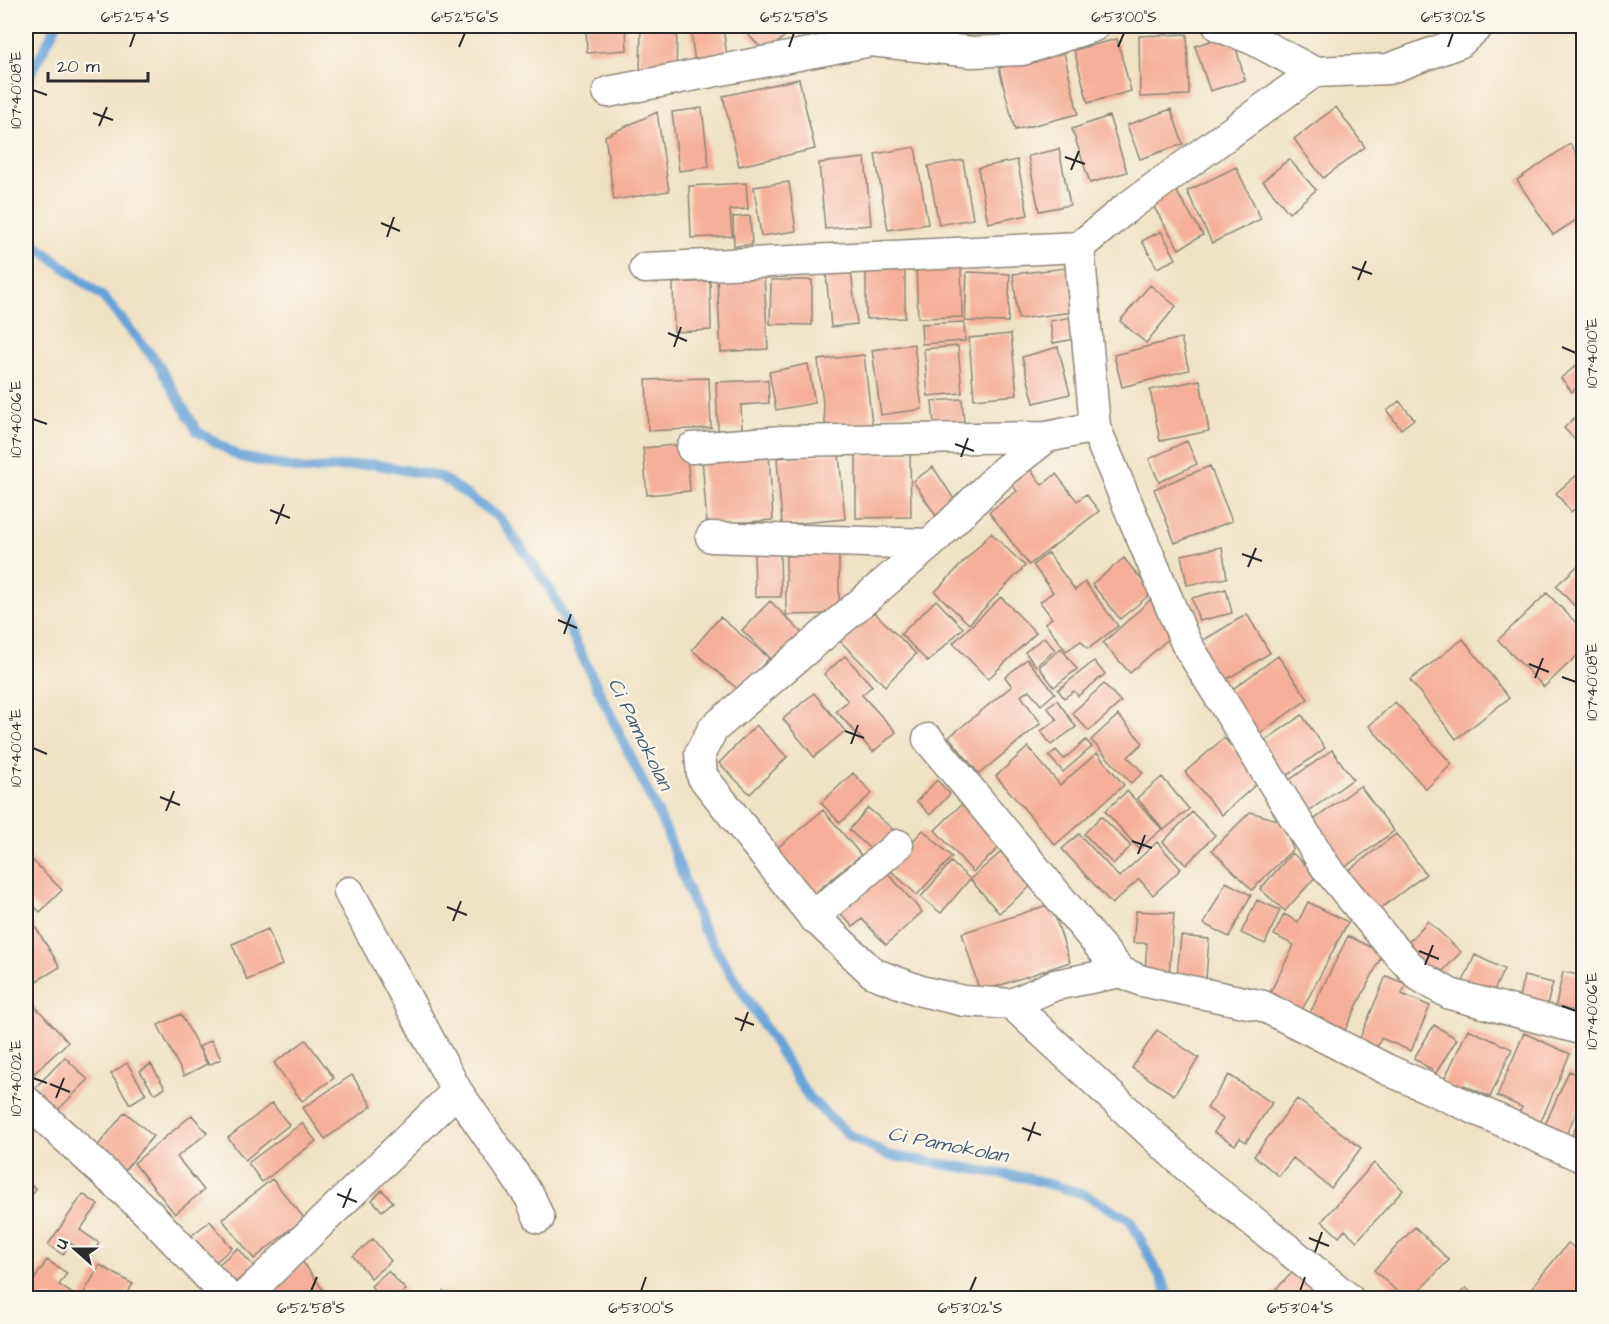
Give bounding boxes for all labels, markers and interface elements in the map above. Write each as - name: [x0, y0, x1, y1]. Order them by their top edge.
- text: 6°52'54"S: [101, 7, 170, 28]
- text: 6°52'56"S: [431, 7, 499, 28]
- text: 6°52'58"S: [760, 7, 828, 28]
- text: 6°53'00"S: [1091, 7, 1157, 28]
- text: 6°53'02"S: [1421, 7, 1486, 28]
- scale bar: [48, 45, 148, 83]
- text: 107°40'08"E: [6, 51, 27, 129]
- text: 20 m: [57, 54, 100, 79]
- text: 107°40'10"E: [1582, 318, 1603, 388]
- text: 107°40'06"E: [6, 380, 27, 458]
- text: 107°40'08"E: [1582, 643, 1603, 721]
- water label: Ci Pamokolan: [601, 673, 680, 797]
- text: 107°40'04"E: [6, 709, 27, 787]
- text: 107°40'06"E: [1582, 972, 1603, 1050]
- text: 107°40'02"E: [6, 1040, 27, 1116]
- water label: Ci Pamokolan: [886, 1120, 1012, 1171]
- north arrow: [45, 1219, 105, 1279]
- text: U: [50, 1236, 74, 1252]
- text: 6°52'58"S: [277, 1298, 345, 1319]
- text: 6°53'00"S: [608, 1298, 674, 1319]
- text: 6°53'02"S: [938, 1298, 1003, 1319]
- text: 6°53'04"S: [1267, 1298, 1333, 1319]

